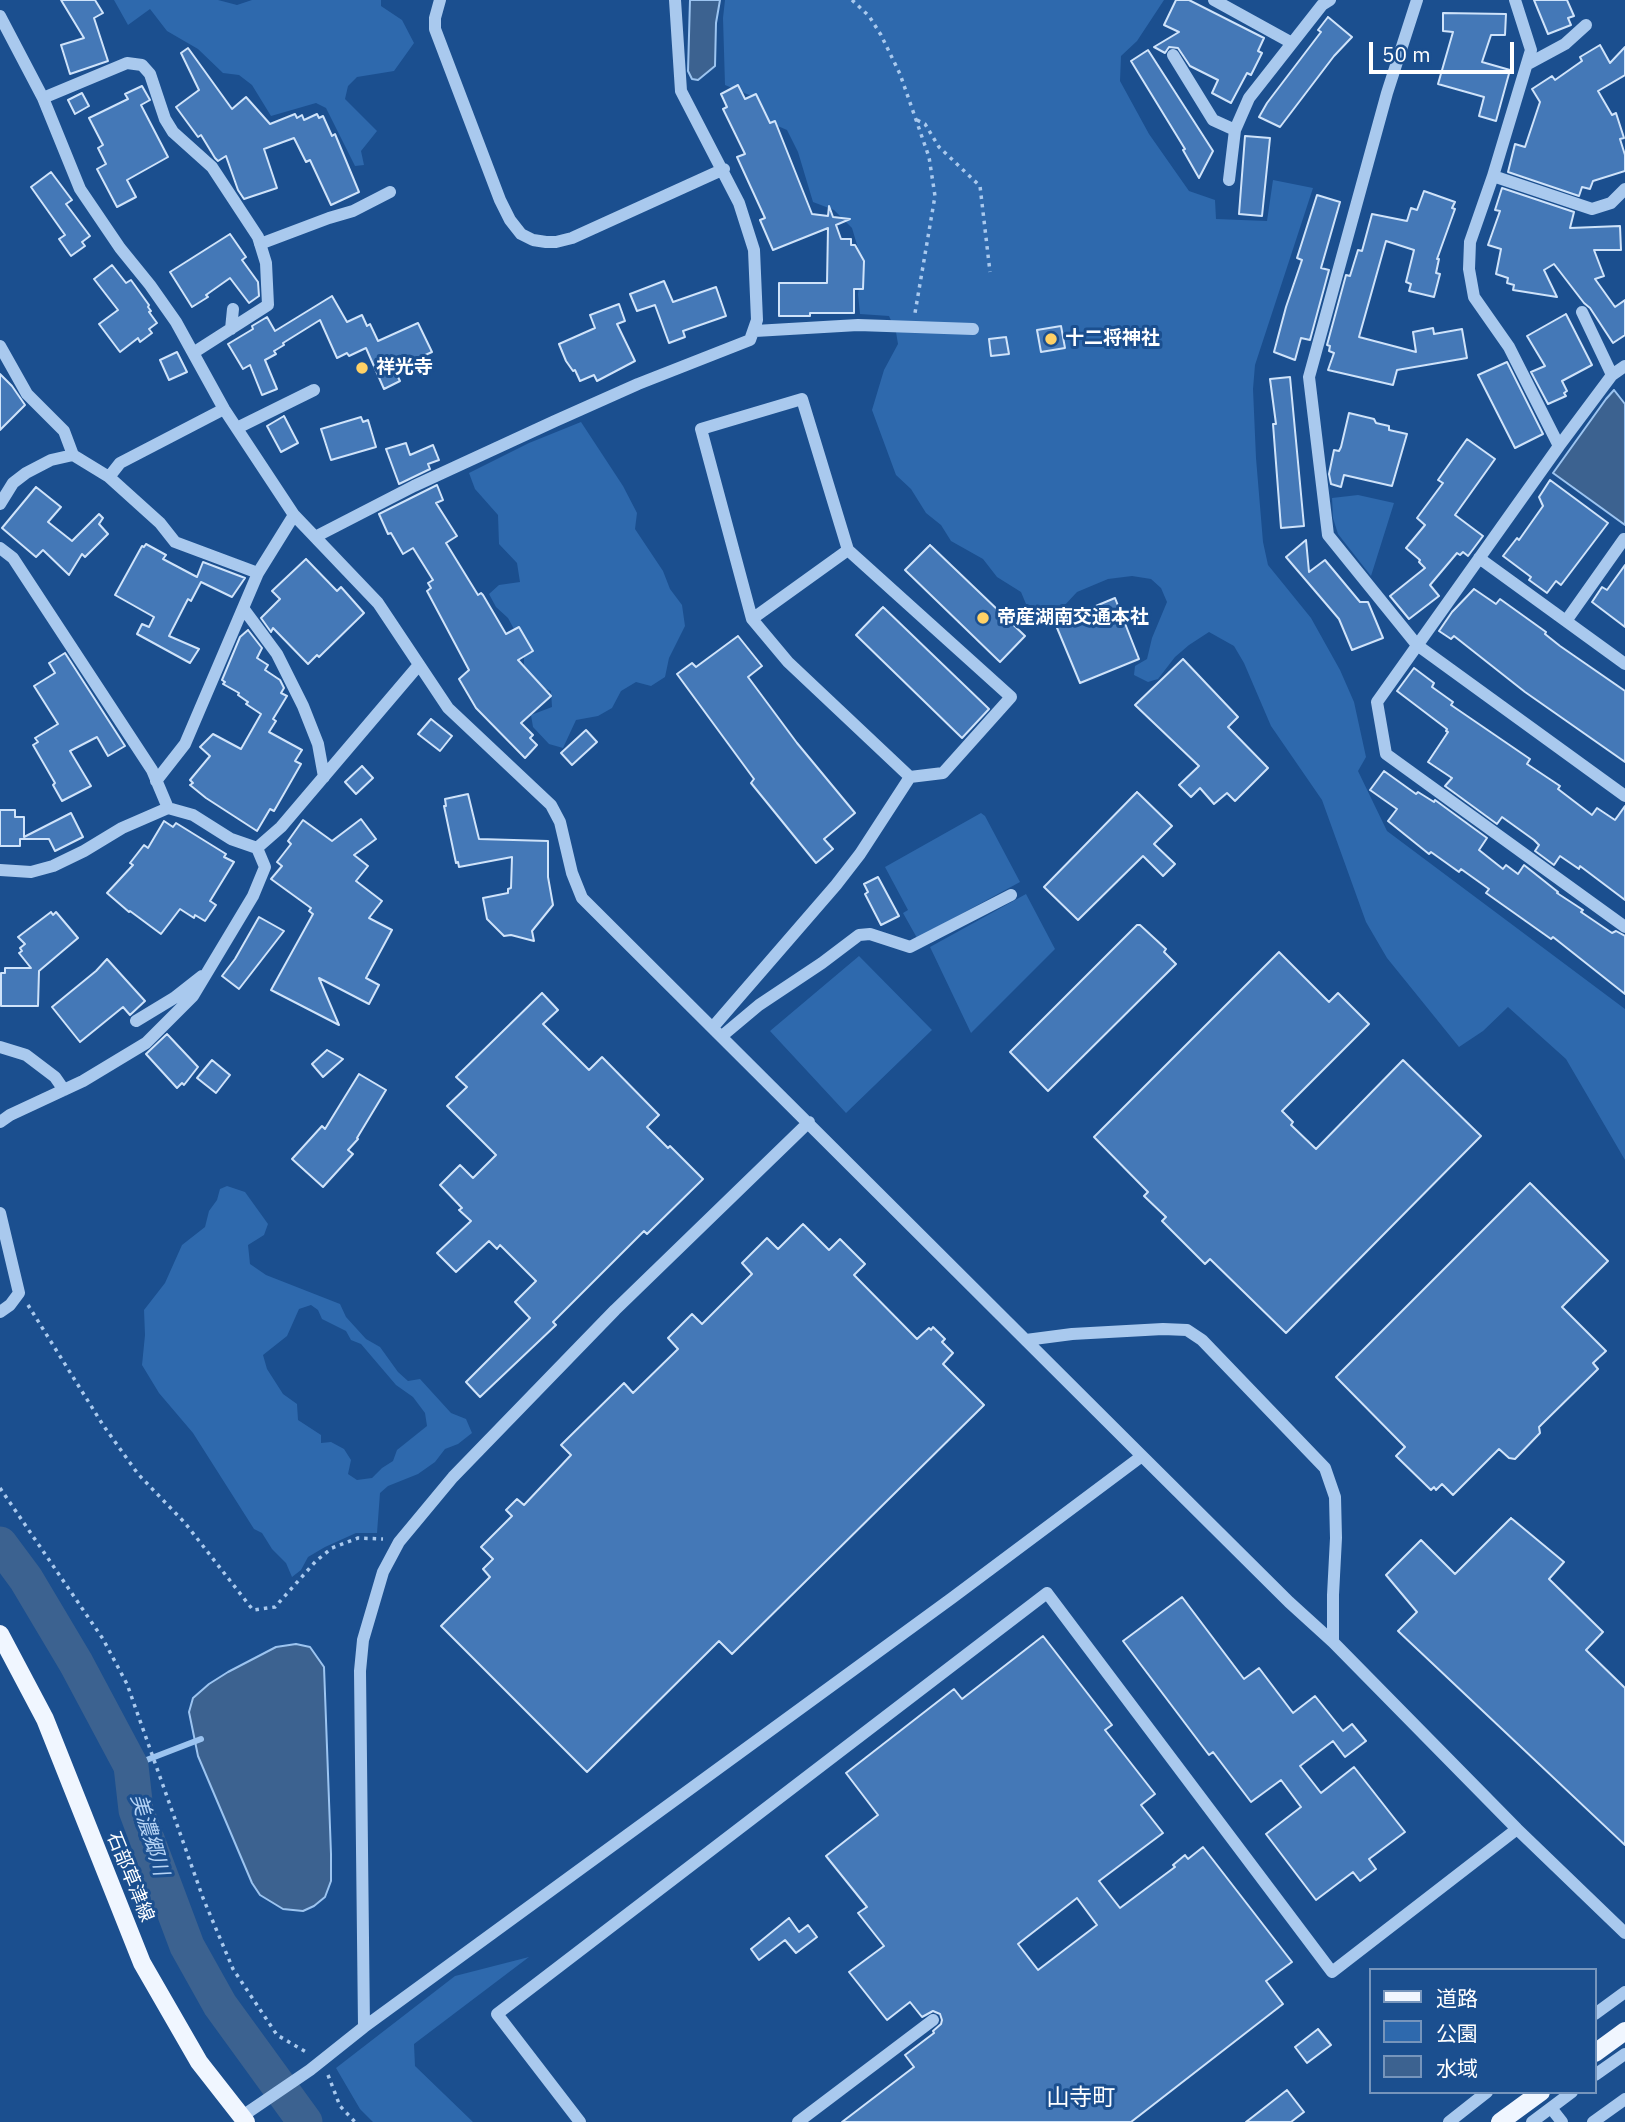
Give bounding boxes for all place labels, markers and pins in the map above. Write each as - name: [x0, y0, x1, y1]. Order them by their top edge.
- place label: 十二将神社: [1065, 328, 1160, 350]
- marker: 十二将神社: [1043, 331, 1059, 347]
- place label: 祥光寺: [376, 357, 433, 379]
- marker: 祥光寺: [354, 360, 370, 376]
- place label: 帝産湖南交通本社: [997, 607, 1149, 629]
- marker: 帝産湖南交通本社: [975, 610, 991, 626]

